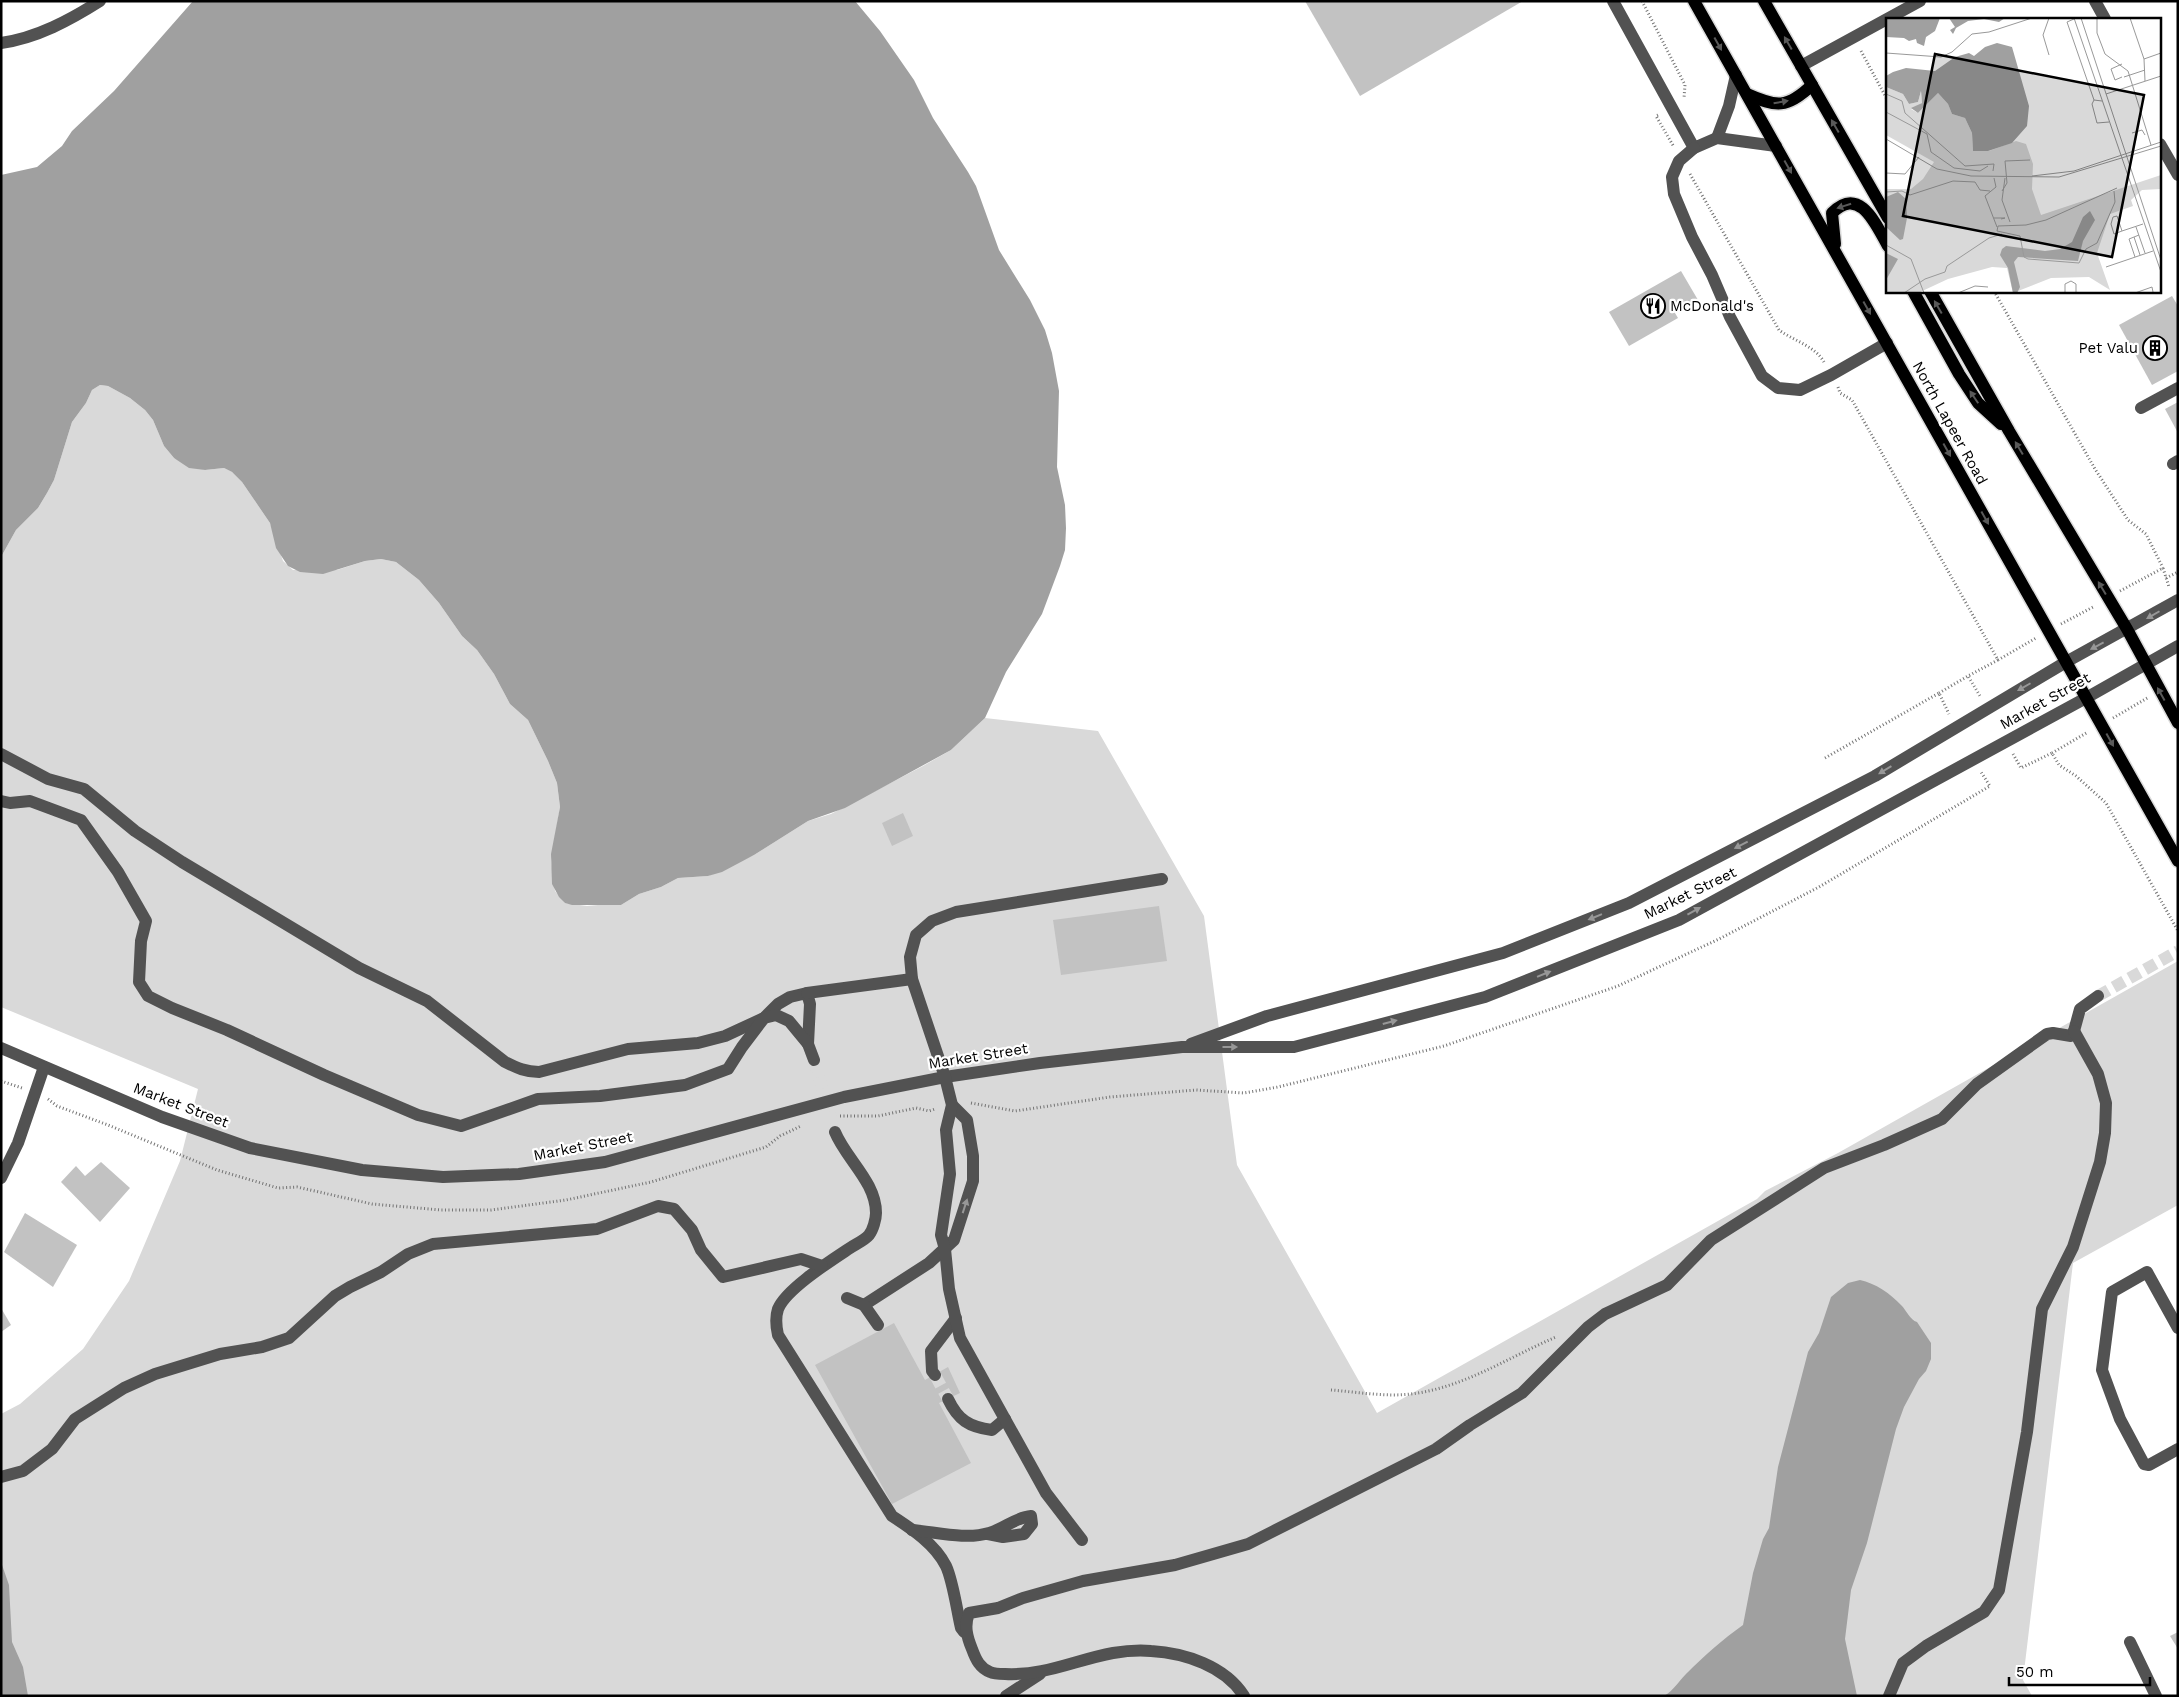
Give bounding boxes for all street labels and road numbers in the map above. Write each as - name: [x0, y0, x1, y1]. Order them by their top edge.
- street label: North Lapeer Road: [1909, 358, 1991, 488]
- street label: Market Street: [1997, 668, 2094, 733]
- street label: Market Street: [1641, 863, 1740, 923]
- street label: Market Street: [927, 1039, 1030, 1073]
- street label: Market Street: [131, 1079, 232, 1132]
- street label: Market Street: [532, 1127, 635, 1164]

